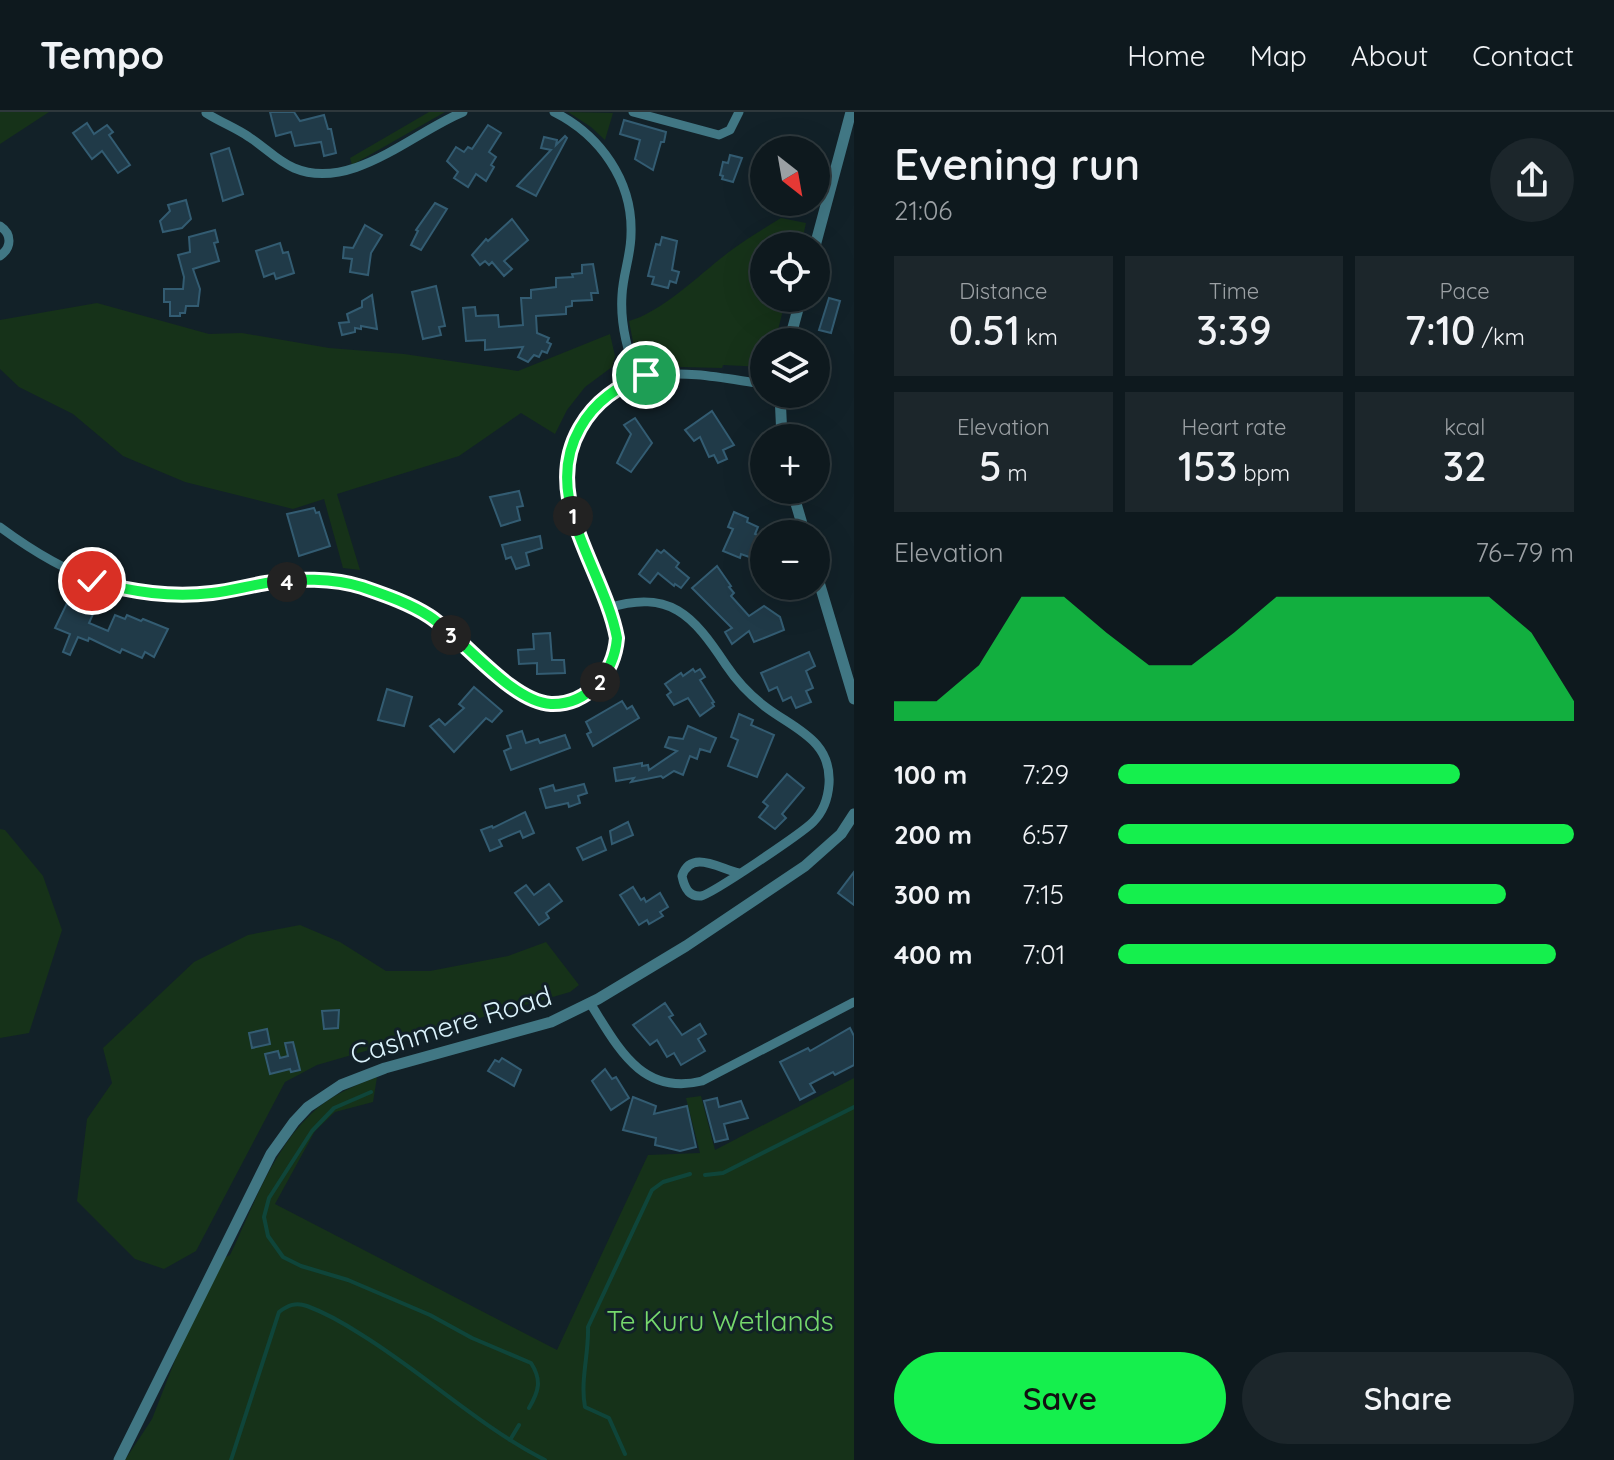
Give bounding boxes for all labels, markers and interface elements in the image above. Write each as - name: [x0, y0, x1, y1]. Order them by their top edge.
- text: Tempo: [40, 31, 164, 79]
- text: Home: [1127, 38, 1206, 73]
- text: Map: [1250, 38, 1307, 73]
- text: About: [1351, 38, 1428, 73]
- text: Contact: [1472, 38, 1574, 73]
- north arrow: [750, 136, 830, 216]
- map controls: [750, 136, 830, 600]
- text: Evening run: [894, 136, 1140, 191]
- button: share: [1490, 138, 1574, 222]
- text: 21:06: [894, 194, 952, 227]
- button: locate: [750, 232, 830, 312]
- text: Distance: [959, 277, 1047, 305]
- text: Time: [1209, 277, 1259, 305]
- text: Pace: [1440, 277, 1490, 305]
- text: 0.51: [949, 305, 1020, 355]
- text: 3:39: [1196, 305, 1271, 355]
- text: 7:10: [1405, 305, 1475, 355]
- text: km: [1020, 323, 1058, 351]
- text: /km: [1475, 323, 1525, 351]
- button: layers: [750, 328, 830, 408]
- pin: [612, 341, 680, 409]
- icon: arrive: [624, 353, 668, 397]
- text: Elevation: [957, 413, 1050, 441]
- text: Heart rate: [1182, 413, 1286, 441]
- text: kcal: [1444, 413, 1485, 441]
- button: +: [750, 424, 830, 504]
- text: 5: [979, 441, 1002, 491]
- text: 153: [1178, 441, 1237, 491]
- text: 32: [1443, 441, 1487, 491]
- text: m: [1002, 459, 1028, 487]
- text: bpm: [1237, 459, 1290, 487]
- pin: 1: [553, 496, 593, 536]
- text: 1: [569, 502, 577, 530]
- button: −: [750, 520, 830, 600]
- text: Elevation: [894, 536, 1004, 569]
- text: 76–79 m: [1476, 536, 1574, 569]
- pin: [58, 547, 126, 615]
- icon: check: [70, 559, 114, 603]
- pin: 4: [267, 562, 307, 602]
- text: 4: [281, 568, 293, 596]
- pin: 3: [431, 615, 471, 655]
- text: 3: [445, 621, 457, 649]
- pin: 2: [580, 662, 620, 702]
- text: 2: [594, 668, 606, 696]
- text: 100 m: [894, 758, 967, 791]
- text: 7:29: [1022, 758, 1069, 791]
- text: 200 m: [894, 818, 972, 851]
- text: 6:57: [1022, 818, 1068, 851]
- text: 300 m: [894, 878, 971, 911]
- text: 7:15: [1022, 878, 1064, 911]
- text: 400 m: [894, 938, 972, 971]
- text: 7:01: [1022, 938, 1065, 971]
- street label: Cashmere Road: [346, 977, 556, 1072]
- park label: Te Kuru Wetlands: [606, 1303, 834, 1338]
- button: Save: [894, 1352, 1226, 1444]
- button: Share: [1242, 1352, 1574, 1444]

